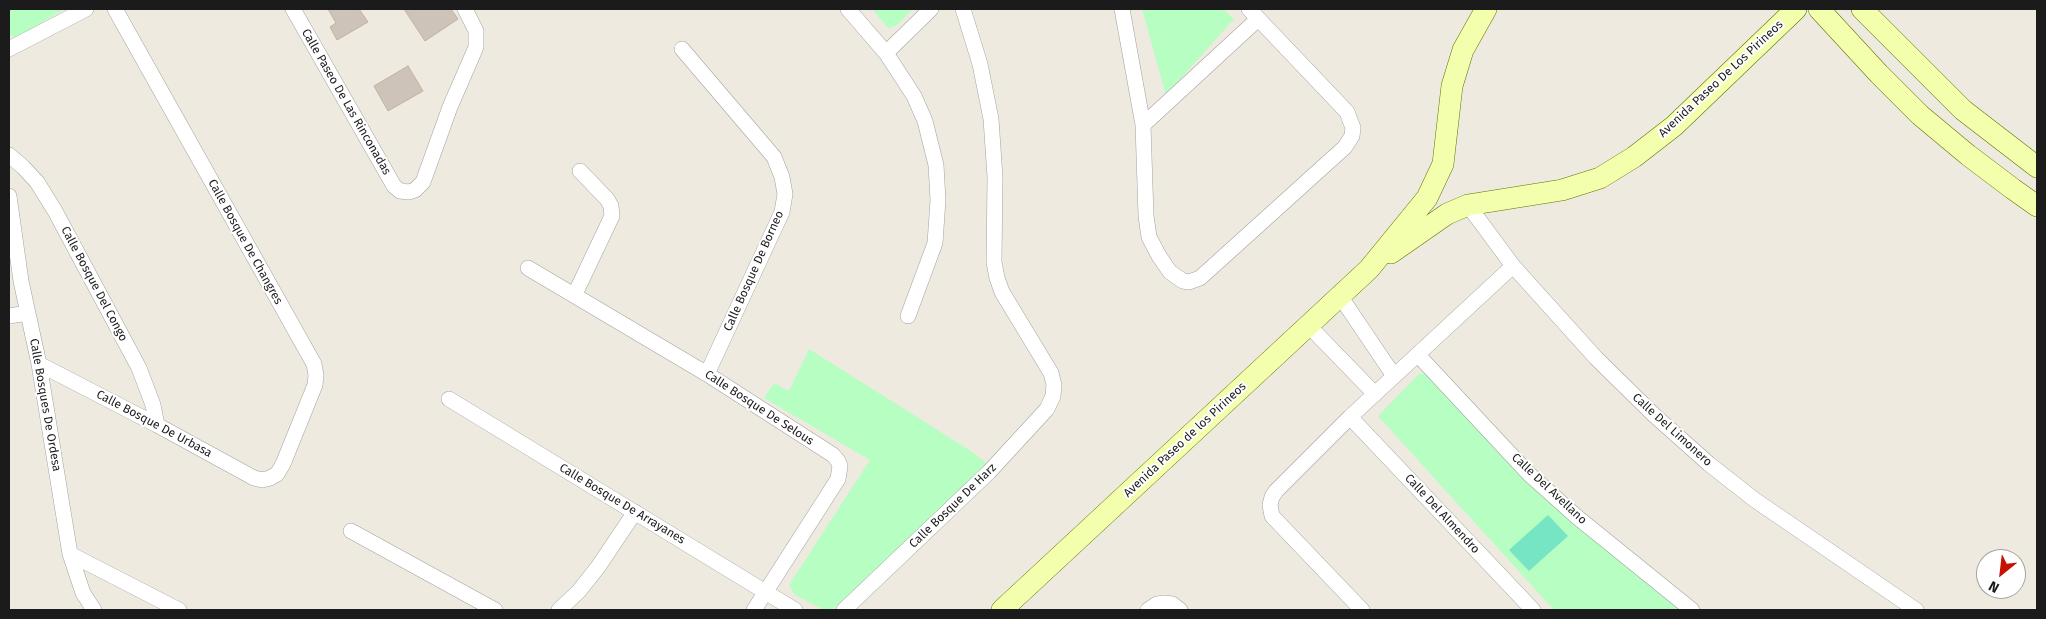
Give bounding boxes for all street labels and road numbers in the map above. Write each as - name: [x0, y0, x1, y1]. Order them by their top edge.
- street label: Avenida Paseo De Los Pirineos: [1656, 17, 1786, 141]
- street label: Calle Paseo De Las Rinconadas: [298, 26, 394, 178]
- street label: Calle Bosque De Changres: [205, 177, 285, 307]
- street label: Calle Bosque De Borneo: [721, 208, 787, 334]
- street label: Calle Bosque Del Congo: [58, 224, 130, 344]
- street label: Calle Bosques De Ordesa: [26, 337, 64, 473]
- street label: Calle Bosque De Selous: [702, 367, 816, 449]
- street label: Avenida Paseo de los Pirineos: [1121, 379, 1249, 501]
- street label: Calle Bosque De Urbasa: [94, 387, 214, 461]
- street label: Calle Del Limonero: [1629, 390, 1715, 470]
- street label: Calle Del Avellano: [1508, 450, 1590, 528]
- street label: Calle Bosque De Arrayanes: [556, 461, 688, 547]
- street label: Calle Bosque De Harz: [906, 461, 1000, 551]
- street label: Calle Del Almendro: [1401, 471, 1483, 557]

